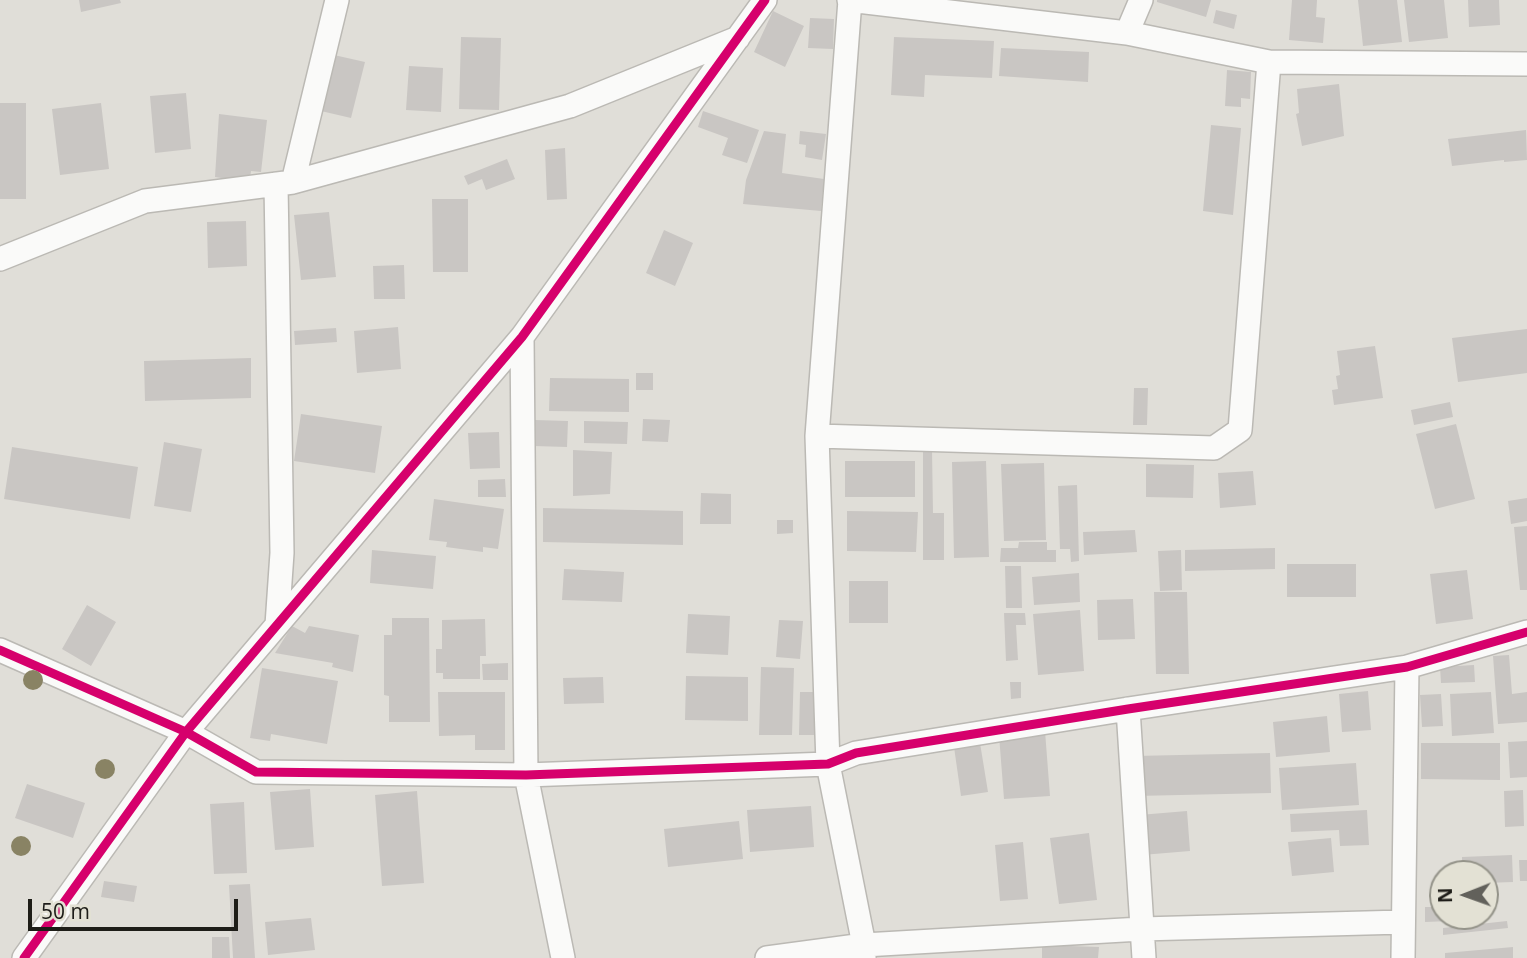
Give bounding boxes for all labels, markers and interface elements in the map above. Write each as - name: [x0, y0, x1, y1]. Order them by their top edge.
- north arrow: [1429, 860, 1499, 930]
- scale bar: [32, 884, 242, 928]
- text: N: [1432, 887, 1458, 903]
- text: 50 m: [41, 897, 90, 925]

